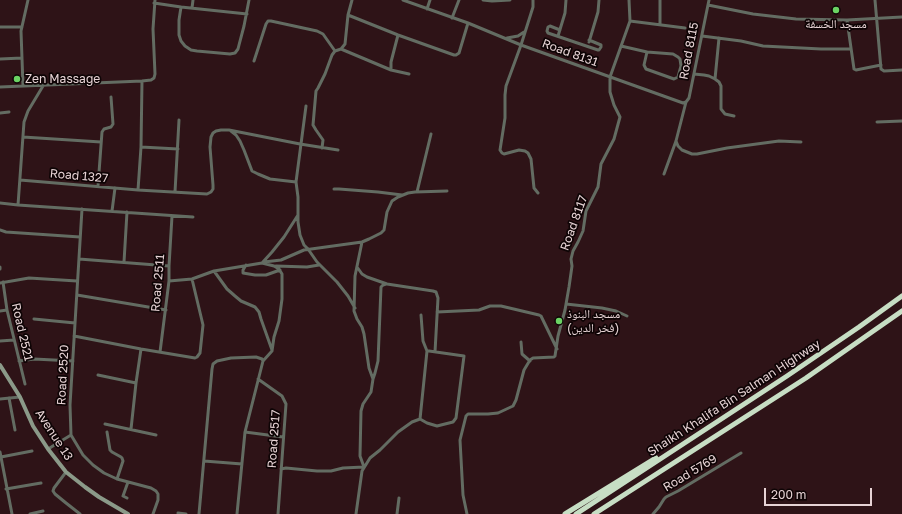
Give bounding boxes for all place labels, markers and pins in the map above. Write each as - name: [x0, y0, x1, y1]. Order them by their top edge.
- marker: مسجد الخسفة: [831, 5, 841, 15]
- place label: مسجد الخسفة: [805, 17, 867, 31]
- place label: Zen Massage: [25, 72, 100, 86]
- marker: Zen Massage: [12, 74, 22, 84]
- place label: مسجد البنوذ (فخر الدين): [567, 307, 620, 335]
- marker: مسجد البنوذ (فخر الدين): [554, 316, 564, 326]

